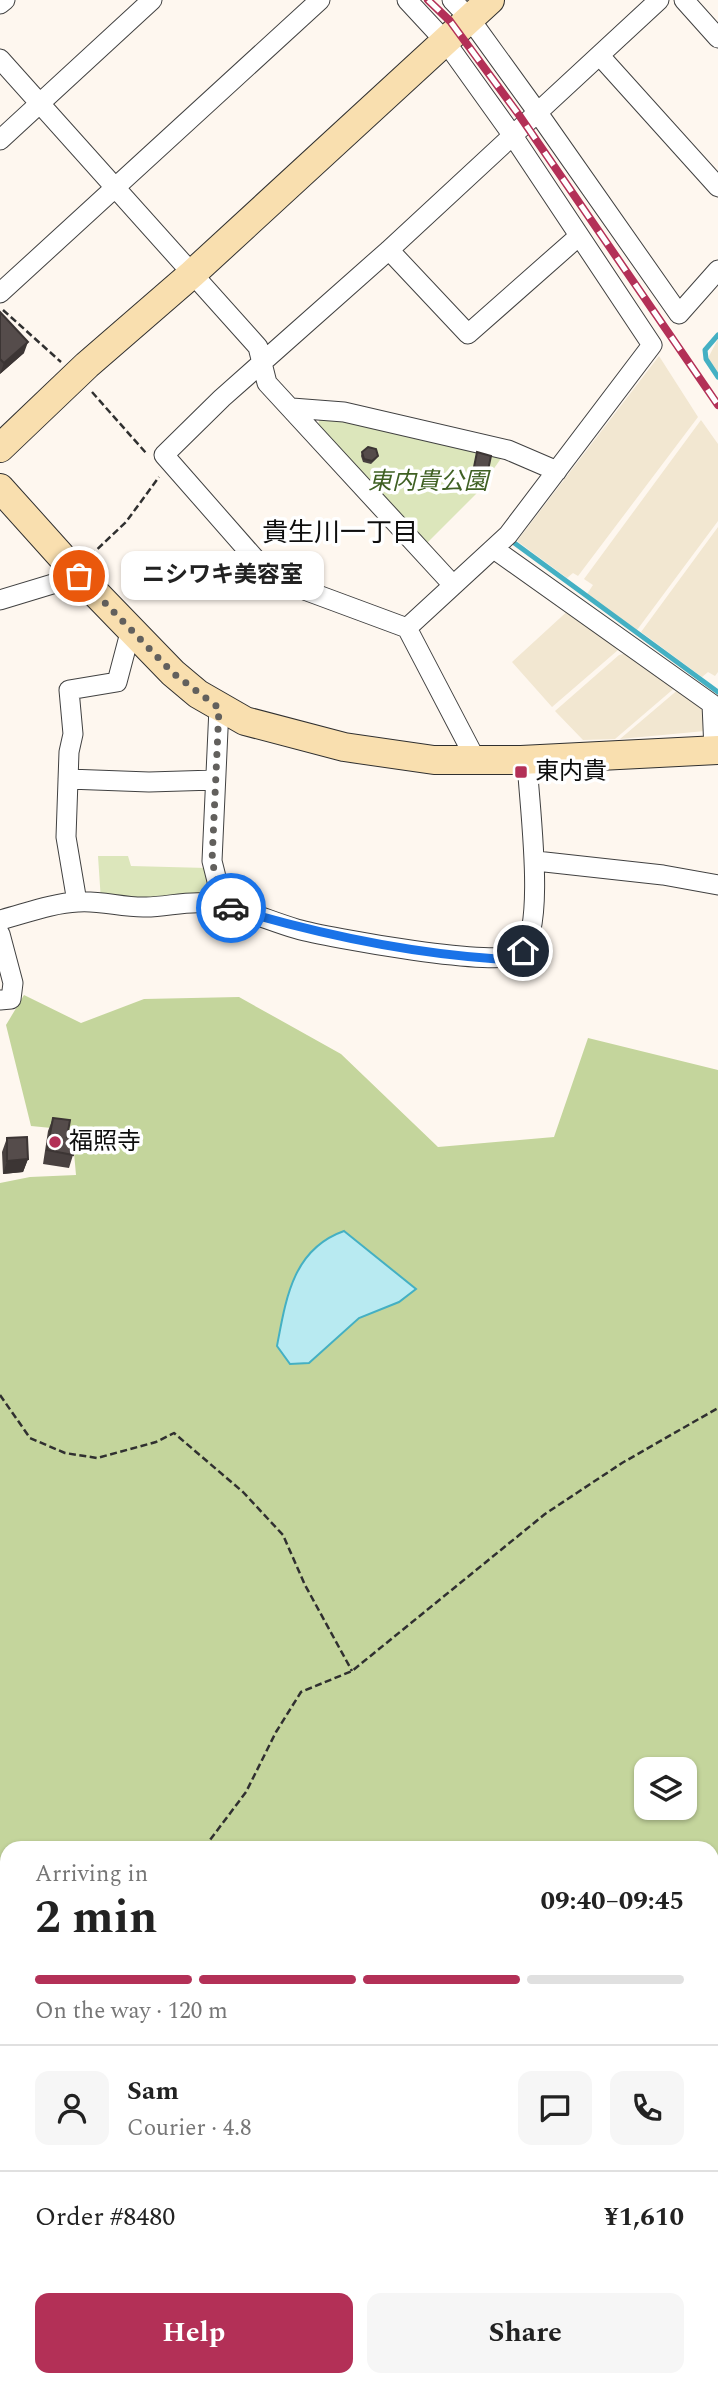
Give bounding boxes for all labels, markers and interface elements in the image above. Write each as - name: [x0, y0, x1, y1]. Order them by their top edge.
- park label: 東内貴公園: [368, 464, 491, 500]
- district label: 貴生川一丁目: [262, 513, 418, 553]
- pin: [49, 546, 109, 606]
- callout: ニシワキ美容室: [121, 552, 324, 600]
- icon: bag: [60, 557, 98, 595]
- text: ニシワキ美容室: [142, 558, 303, 593]
- place label: 東内貴: [535, 754, 607, 790]
- marker: 東内貴: [513, 764, 529, 780]
- courier: [196, 873, 266, 943]
- icon: car: [212, 889, 250, 927]
- pin: [493, 921, 553, 981]
- icon: home: [504, 932, 542, 970]
- place label: 福照寺: [69, 1124, 141, 1160]
- marker: 福照寺: [47, 1134, 63, 1150]
- map controls: [634, 1757, 697, 1820]
- button: layers: [634, 1757, 697, 1820]
- text: Arriving in: [35, 1857, 148, 1892]
- text: 09:40–09:45: [540, 1881, 684, 1921]
- text: 2 min: [35, 1883, 157, 1953]
- text: On the way · 120 m: [35, 1994, 228, 2029]
- button: person: [35, 2071, 109, 2145]
- text: Sam: [127, 2071, 179, 2111]
- button: chat: [518, 2071, 592, 2145]
- button: phone: [610, 2071, 684, 2145]
- text: Courier · 4.8: [127, 2111, 252, 2146]
- text: Order #8480: [35, 2197, 175, 2237]
- text: ¥1,610: [604, 2197, 684, 2237]
- button: Help: [35, 2293, 353, 2373]
- button: Share: [367, 2293, 684, 2373]

